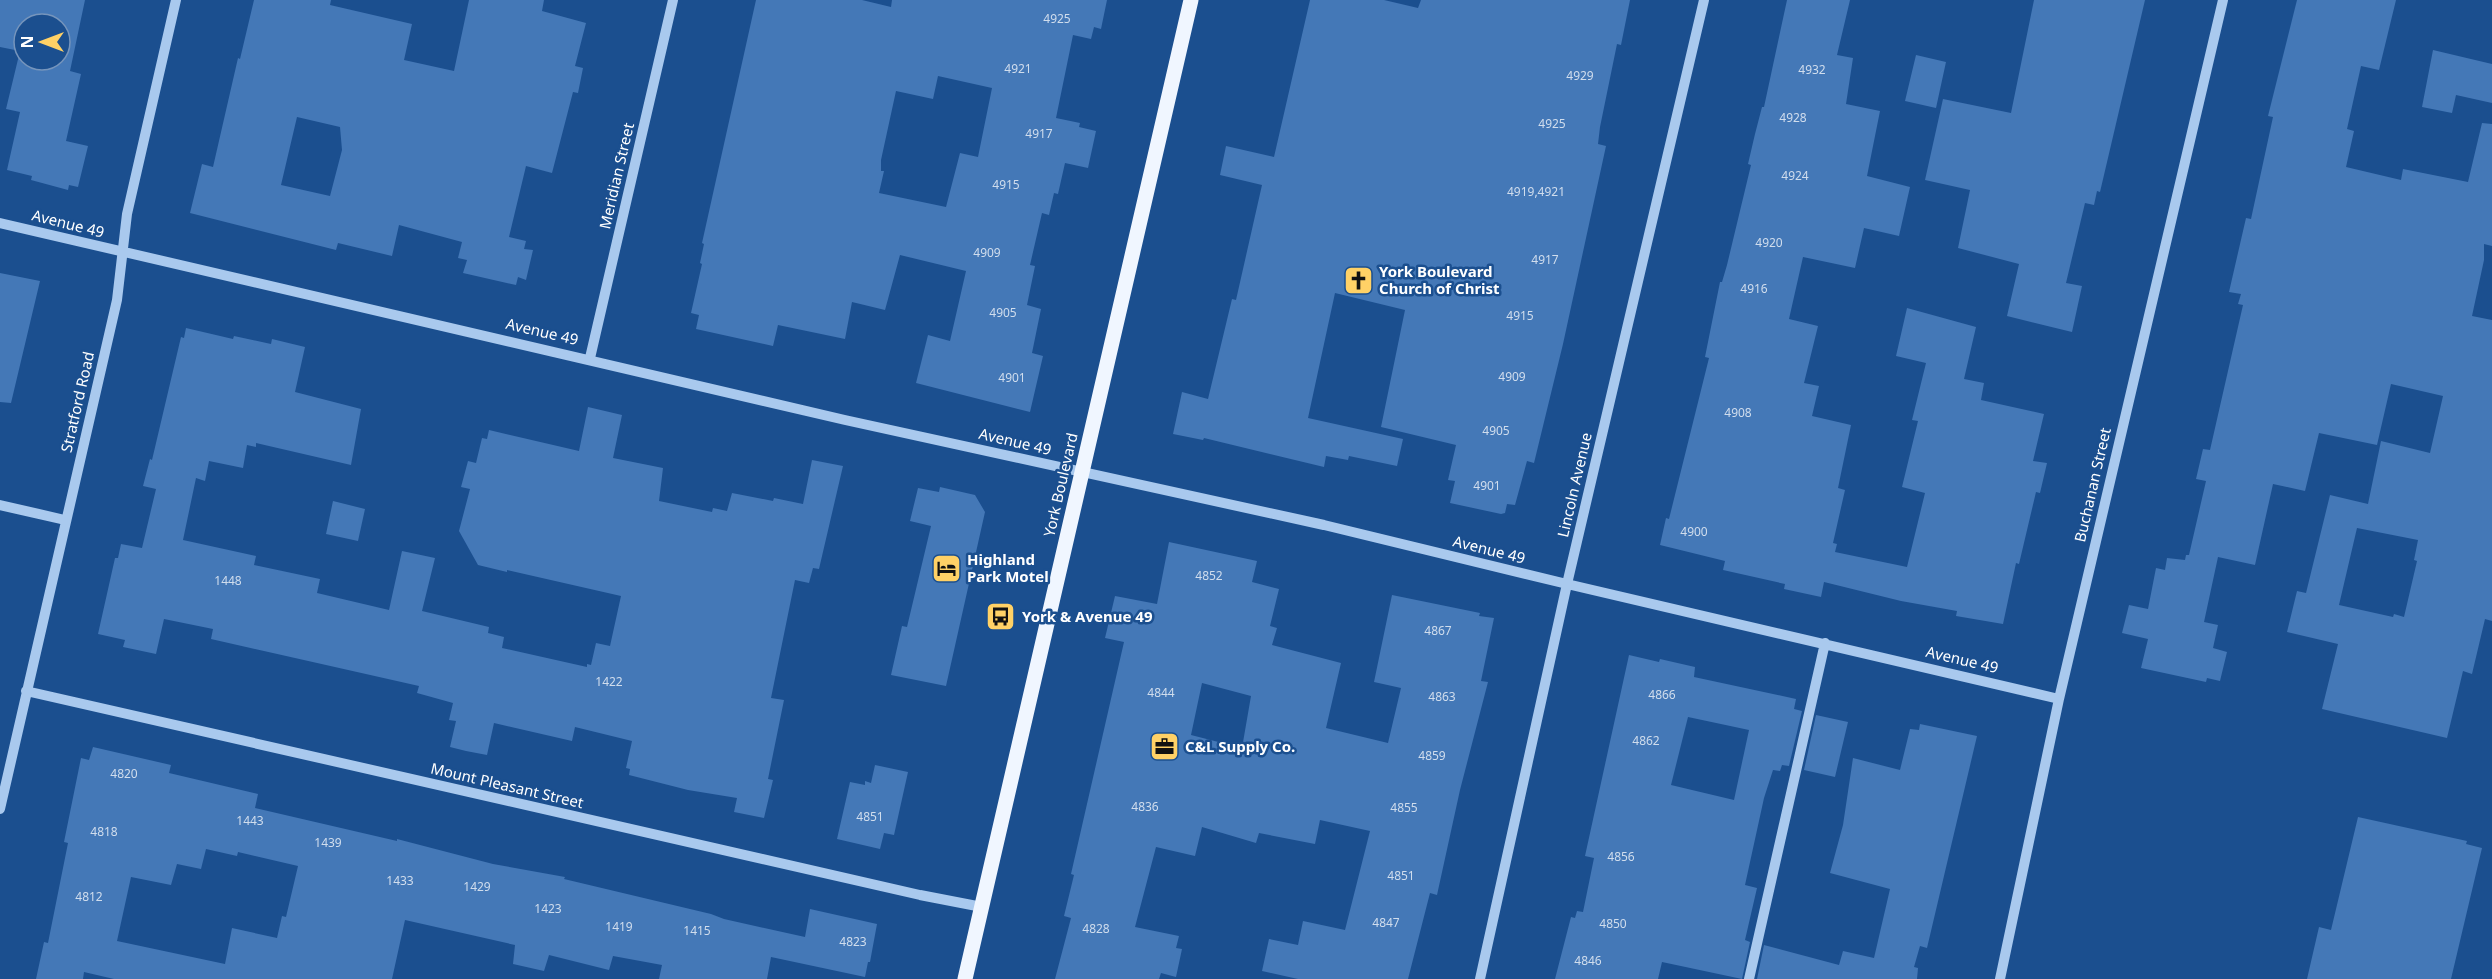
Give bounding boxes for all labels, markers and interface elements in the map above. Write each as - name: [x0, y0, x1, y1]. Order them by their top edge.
- house number: 4925: [1043, 10, 1071, 27]
- north arrow: [12, 12, 72, 72]
- text: N: [16, 35, 38, 49]
- house number: 4921: [1004, 60, 1032, 77]
- house number: 4932: [1798, 61, 1826, 78]
- house number: 4929: [1566, 67, 1594, 84]
- house number: 4928: [1779, 109, 1807, 126]
- house number: 4925: [1538, 115, 1566, 132]
- street label: Meridian Street: [594, 120, 638, 231]
- house number: 4917: [1025, 125, 1053, 142]
- house number: 4924: [1781, 167, 1809, 184]
- house number: 4915: [992, 176, 1020, 193]
- house number: 4919,4921: [1507, 183, 1565, 200]
- street label: Avenue 49: [30, 204, 106, 242]
- house number: 4920: [1755, 234, 1783, 251]
- house number: 4909: [973, 244, 1001, 261]
- house number: 4917: [1531, 251, 1559, 268]
- place label: York Boulevard Church of Christ: [1379, 261, 1500, 298]
- church icon: York Boulevard Church of Christ: [1342, 265, 1374, 297]
- house number: 4916: [1740, 280, 1768, 297]
- house number: 4905: [989, 304, 1017, 321]
- house number: 4915: [1506, 307, 1534, 324]
- street label: Avenue 49: [504, 313, 580, 349]
- street label: Stratford Road: [56, 349, 98, 454]
- house number: 4909: [1498, 368, 1526, 385]
- house number: 4901: [998, 369, 1026, 386]
- house number: 4908: [1724, 404, 1752, 421]
- house number: 4905: [1482, 422, 1510, 439]
- street label: Avenue 49: [977, 423, 1053, 459]
- street label: Buchanan Street: [2069, 425, 2115, 544]
- street label: Lincoln Avenue: [1552, 430, 1596, 539]
- street label: York Boulevard: [1038, 431, 1082, 539]
- house number: 4901: [1473, 477, 1501, 494]
- house number: 4900: [1680, 523, 1708, 540]
- street label: Avenue 49: [1451, 530, 1527, 568]
- place label: Highland Park Motel: [967, 549, 1049, 586]
- hotel icon: Highland Park Motel: [930, 553, 962, 585]
- house number: 4852: [1195, 567, 1223, 584]
- house number: 1448: [214, 572, 242, 589]
- bus stop icon: York & Avenue 49: [985, 601, 1017, 633]
- place label: York & Avenue 49: [1022, 606, 1153, 626]
- house number: 4867: [1424, 622, 1452, 639]
- street label: Avenue 49: [1924, 641, 2000, 677]
- house number: 1422: [595, 673, 623, 690]
- house number: 4844: [1147, 684, 1175, 701]
- house number: 4866: [1648, 686, 1676, 703]
- house number: 4863: [1428, 688, 1456, 705]
- office icon: C&L Supply Co.: [1148, 731, 1180, 763]
- house number: 4862: [1632, 732, 1660, 749]
- place label: C&L Supply Co.: [1185, 736, 1295, 756]
- house number: 4859: [1418, 747, 1446, 764]
- street label: Mount Pleasant Street: [429, 758, 586, 812]
- house number: 4820: [110, 765, 138, 782]
- house number: 4836: [1131, 798, 1159, 815]
- house number: 4855: [1390, 799, 1418, 816]
- house number: 4851: [856, 808, 884, 825]
- house number: 1443: [236, 812, 264, 829]
- house number: 4818: [90, 823, 118, 840]
- house number: 1439: [314, 834, 342, 851]
- house number: 4856: [1607, 848, 1635, 865]
- house number: 4851: [1387, 867, 1415, 884]
- house number: 1433: [386, 872, 414, 889]
- house number: 1429: [463, 878, 491, 895]
- house number: 4812: [75, 888, 103, 905]
- house number: 1423: [534, 900, 562, 917]
- house number: 4847: [1372, 914, 1400, 931]
- house number: 4850: [1599, 915, 1627, 932]
- house number: 1419: [605, 918, 633, 935]
- house number: 4828: [1082, 920, 1110, 937]
- house number: 1415: [683, 922, 711, 939]
- house number: 4823: [839, 933, 867, 950]
- house number: 4846: [1574, 952, 1602, 969]

